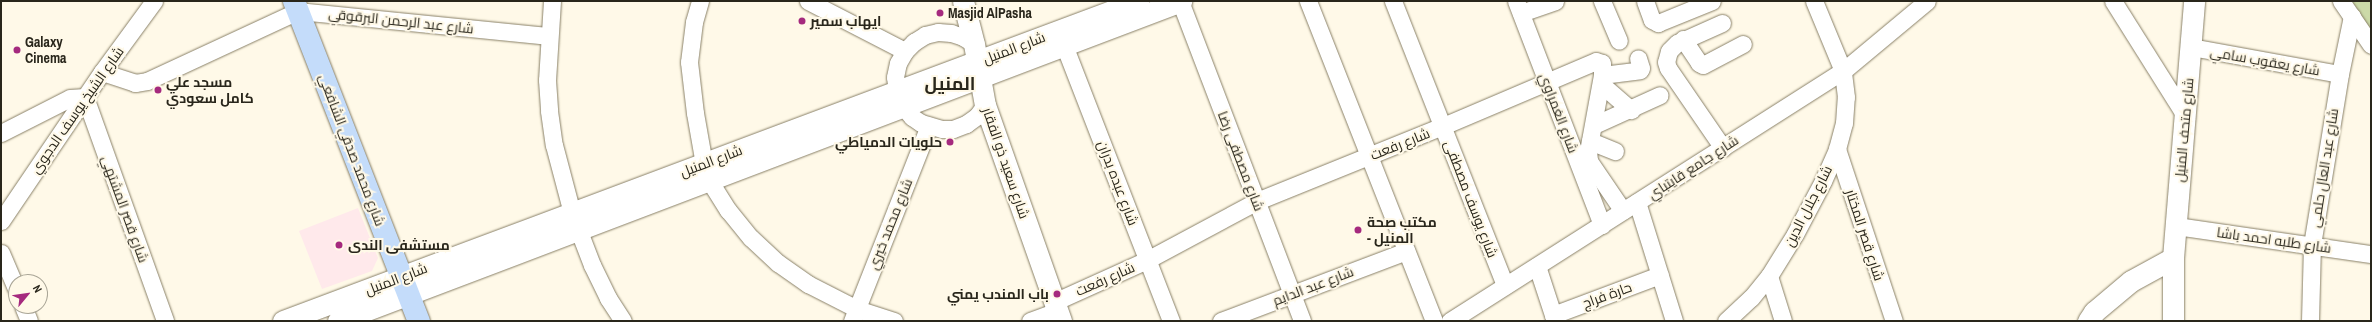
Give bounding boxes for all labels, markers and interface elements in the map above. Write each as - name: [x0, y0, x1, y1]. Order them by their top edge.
- street label: شارع عبد الرحمن البرقوقي: [328, 5, 474, 37]
- place label: Masjid AlPasha: [948, 5, 1032, 21]
- marker: Masjid AlPasha: [935, 8, 945, 18]
- place label: ايهاب سمير: [810, 13, 881, 29]
- marker: ايهاب سمير: [797, 16, 807, 26]
- street label: شارع المنيل: [980, 28, 1048, 68]
- place label: Galaxy Cinema: [25, 34, 66, 66]
- street label: شارع الشيخ يوسف الدجوي: [27, 43, 127, 177]
- street label: شارع يعقوب سامي: [2209, 43, 2321, 79]
- marker: Galaxy Cinema: [12, 45, 22, 55]
- street label: شارع الغمراوي: [1536, 71, 1582, 155]
- street label: شارع محمد صدقي الشافعي: [315, 72, 389, 228]
- district label: المنيل: [925, 73, 975, 95]
- place label: مسجد علي كامل سعودي: [166, 74, 254, 106]
- street label: شارع متحف المنيل: [2171, 77, 2197, 183]
- marker: مسجد علي كامل سعودي: [153, 85, 163, 95]
- street label: شارع سعيد ذو الفقار: [979, 105, 1033, 221]
- street label: شارع عبد العال حلمي: [2306, 107, 2342, 229]
- street label: شارع مصطفى رضا: [1214, 109, 1268, 213]
- street label: شارع رفعت: [1368, 124, 1432, 164]
- street label: شارع جامع قايتباي: [1645, 131, 1741, 203]
- place label: حلويات الدمياطي: [835, 134, 942, 150]
- marker: حلويات الدمياطي: [945, 137, 955, 147]
- street label: شارع عبده بدران: [1094, 138, 1142, 228]
- street label: شارع يوسف مصطفى: [1441, 138, 1501, 260]
- street label: شارع المنيل: [677, 141, 745, 181]
- street label: شارع قصر المشتهي: [98, 153, 152, 265]
- street label: شارع جلال الدين: [1780, 163, 1836, 249]
- street label: شارع محمد خيري: [864, 176, 916, 272]
- street label: شارع قصر المختار: [1842, 187, 1888, 283]
- place label: مكتب صحة - المنيل: [1367, 214, 1437, 246]
- marker: مكتب صحة - المنيل: [1352, 224, 1364, 236]
- street label: شارع طلبه احمد باشا: [2216, 224, 2332, 256]
- place label: مستشفى الندى: [348, 237, 450, 253]
- marker: مستشفى الندى: [333, 239, 345, 251]
- street label: شارع المنيل: [362, 259, 430, 299]
- street label: شارع رفعت: [1073, 259, 1137, 299]
- street label: شارع عبد الدايم: [1270, 263, 1356, 309]
- north arrow: [8, 274, 48, 314]
- street label: حارة فراج: [1580, 278, 1634, 312]
- text: N: [30, 282, 45, 295]
- place label: باب المندب يمني: [947, 286, 1049, 302]
- marker: باب المندب يمني: [1052, 289, 1062, 299]

